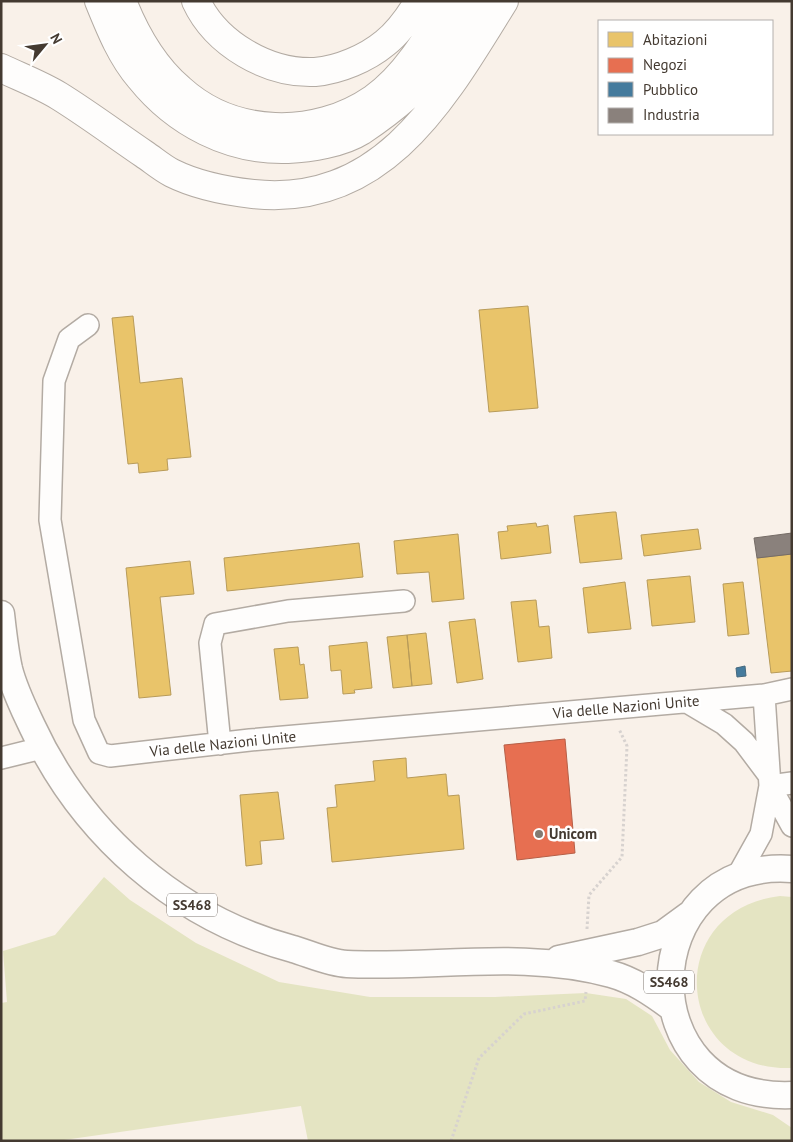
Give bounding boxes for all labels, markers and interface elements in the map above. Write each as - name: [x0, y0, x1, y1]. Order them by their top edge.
- north arrow: [20, 20, 70, 70]
- legend: [598, 20, 773, 135]
- text: N: [46, 30, 66, 47]
- text: Abitazioni: [643, 30, 707, 49]
- text: Negozi: [643, 55, 687, 74]
- text: Pubblico: [643, 80, 698, 99]
- text: Industria: [643, 105, 700, 124]
- street label: Via delle Nazioni Unite: [551, 691, 700, 722]
- street label: Via delle Nazioni Unite: [148, 726, 297, 761]
- place label: Unicom: [549, 824, 597, 843]
- marker: Unicom: [533, 828, 545, 840]
- road number: SS468: [167, 894, 217, 916]
- road number: SS468: [644, 970, 694, 994]

